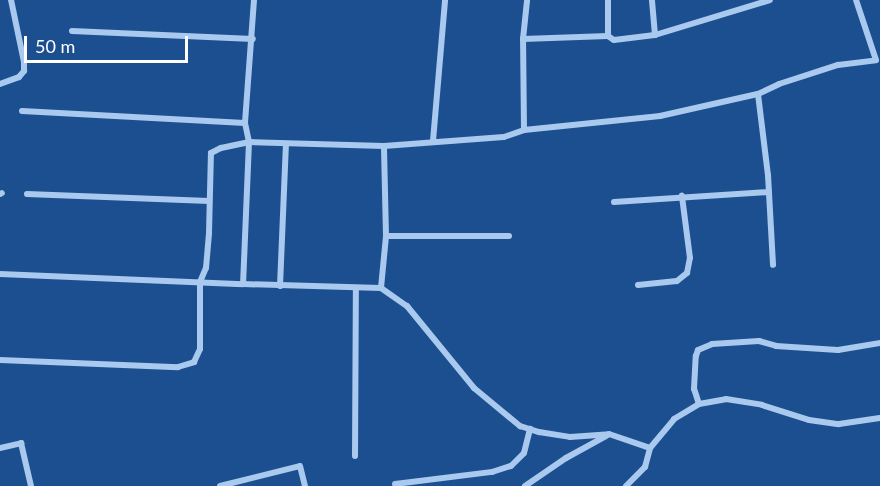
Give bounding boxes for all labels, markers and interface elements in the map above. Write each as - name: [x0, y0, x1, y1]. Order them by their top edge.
- scale bar: [27, 24, 190, 62]
- text: 50 m: [35, 35, 75, 57]

